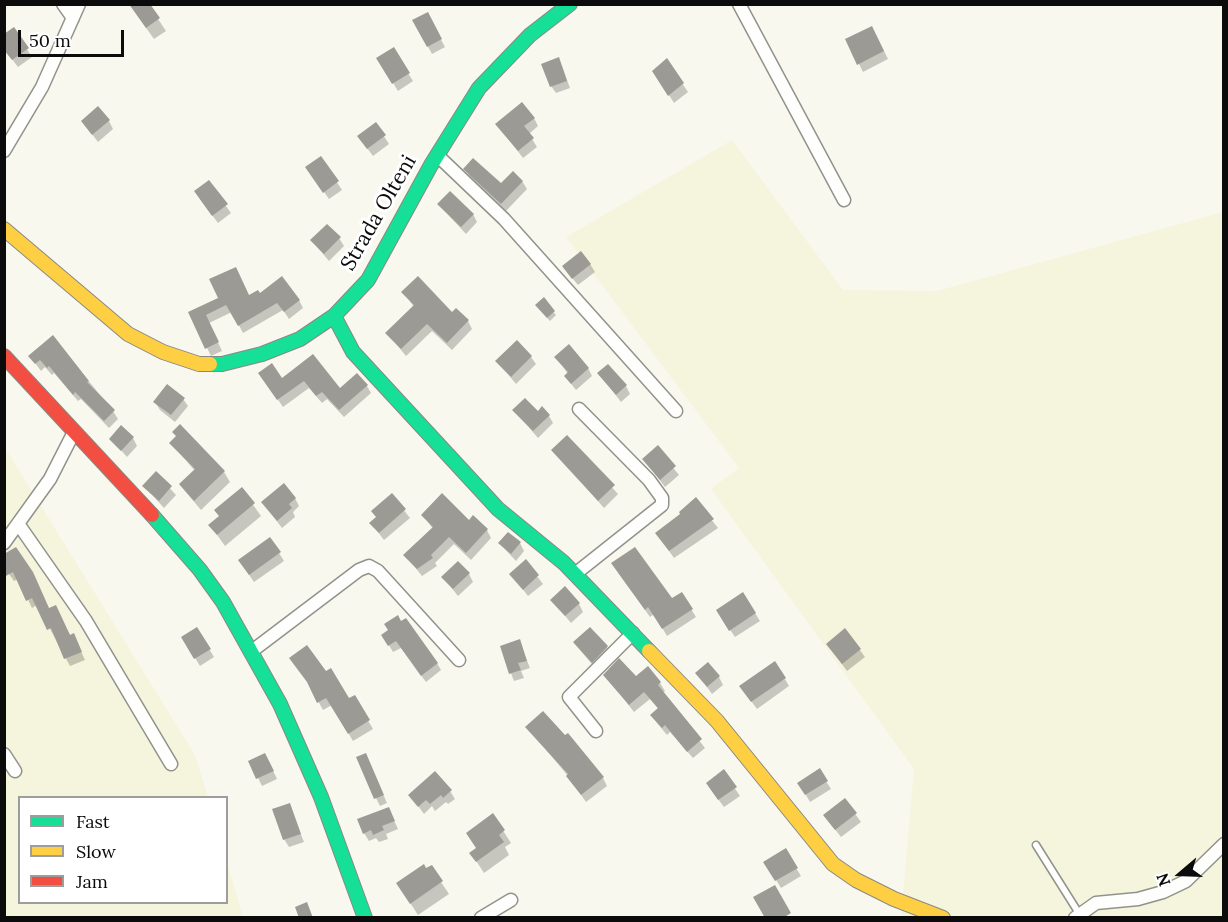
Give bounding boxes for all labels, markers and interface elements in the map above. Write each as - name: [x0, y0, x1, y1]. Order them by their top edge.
- scale bar: [21, 18, 128, 56]
- text: 50 m: [29, 29, 71, 52]
- street label: Strada Olteni: [336, 151, 422, 275]
- legend: [18, 796, 228, 904]
- text: Fast: [76, 810, 110, 833]
- text: Slow: [76, 840, 116, 863]
- north arrow: [1150, 844, 1210, 904]
- text: Jam: [76, 870, 108, 893]
- text: N: [1152, 871, 1174, 889]

